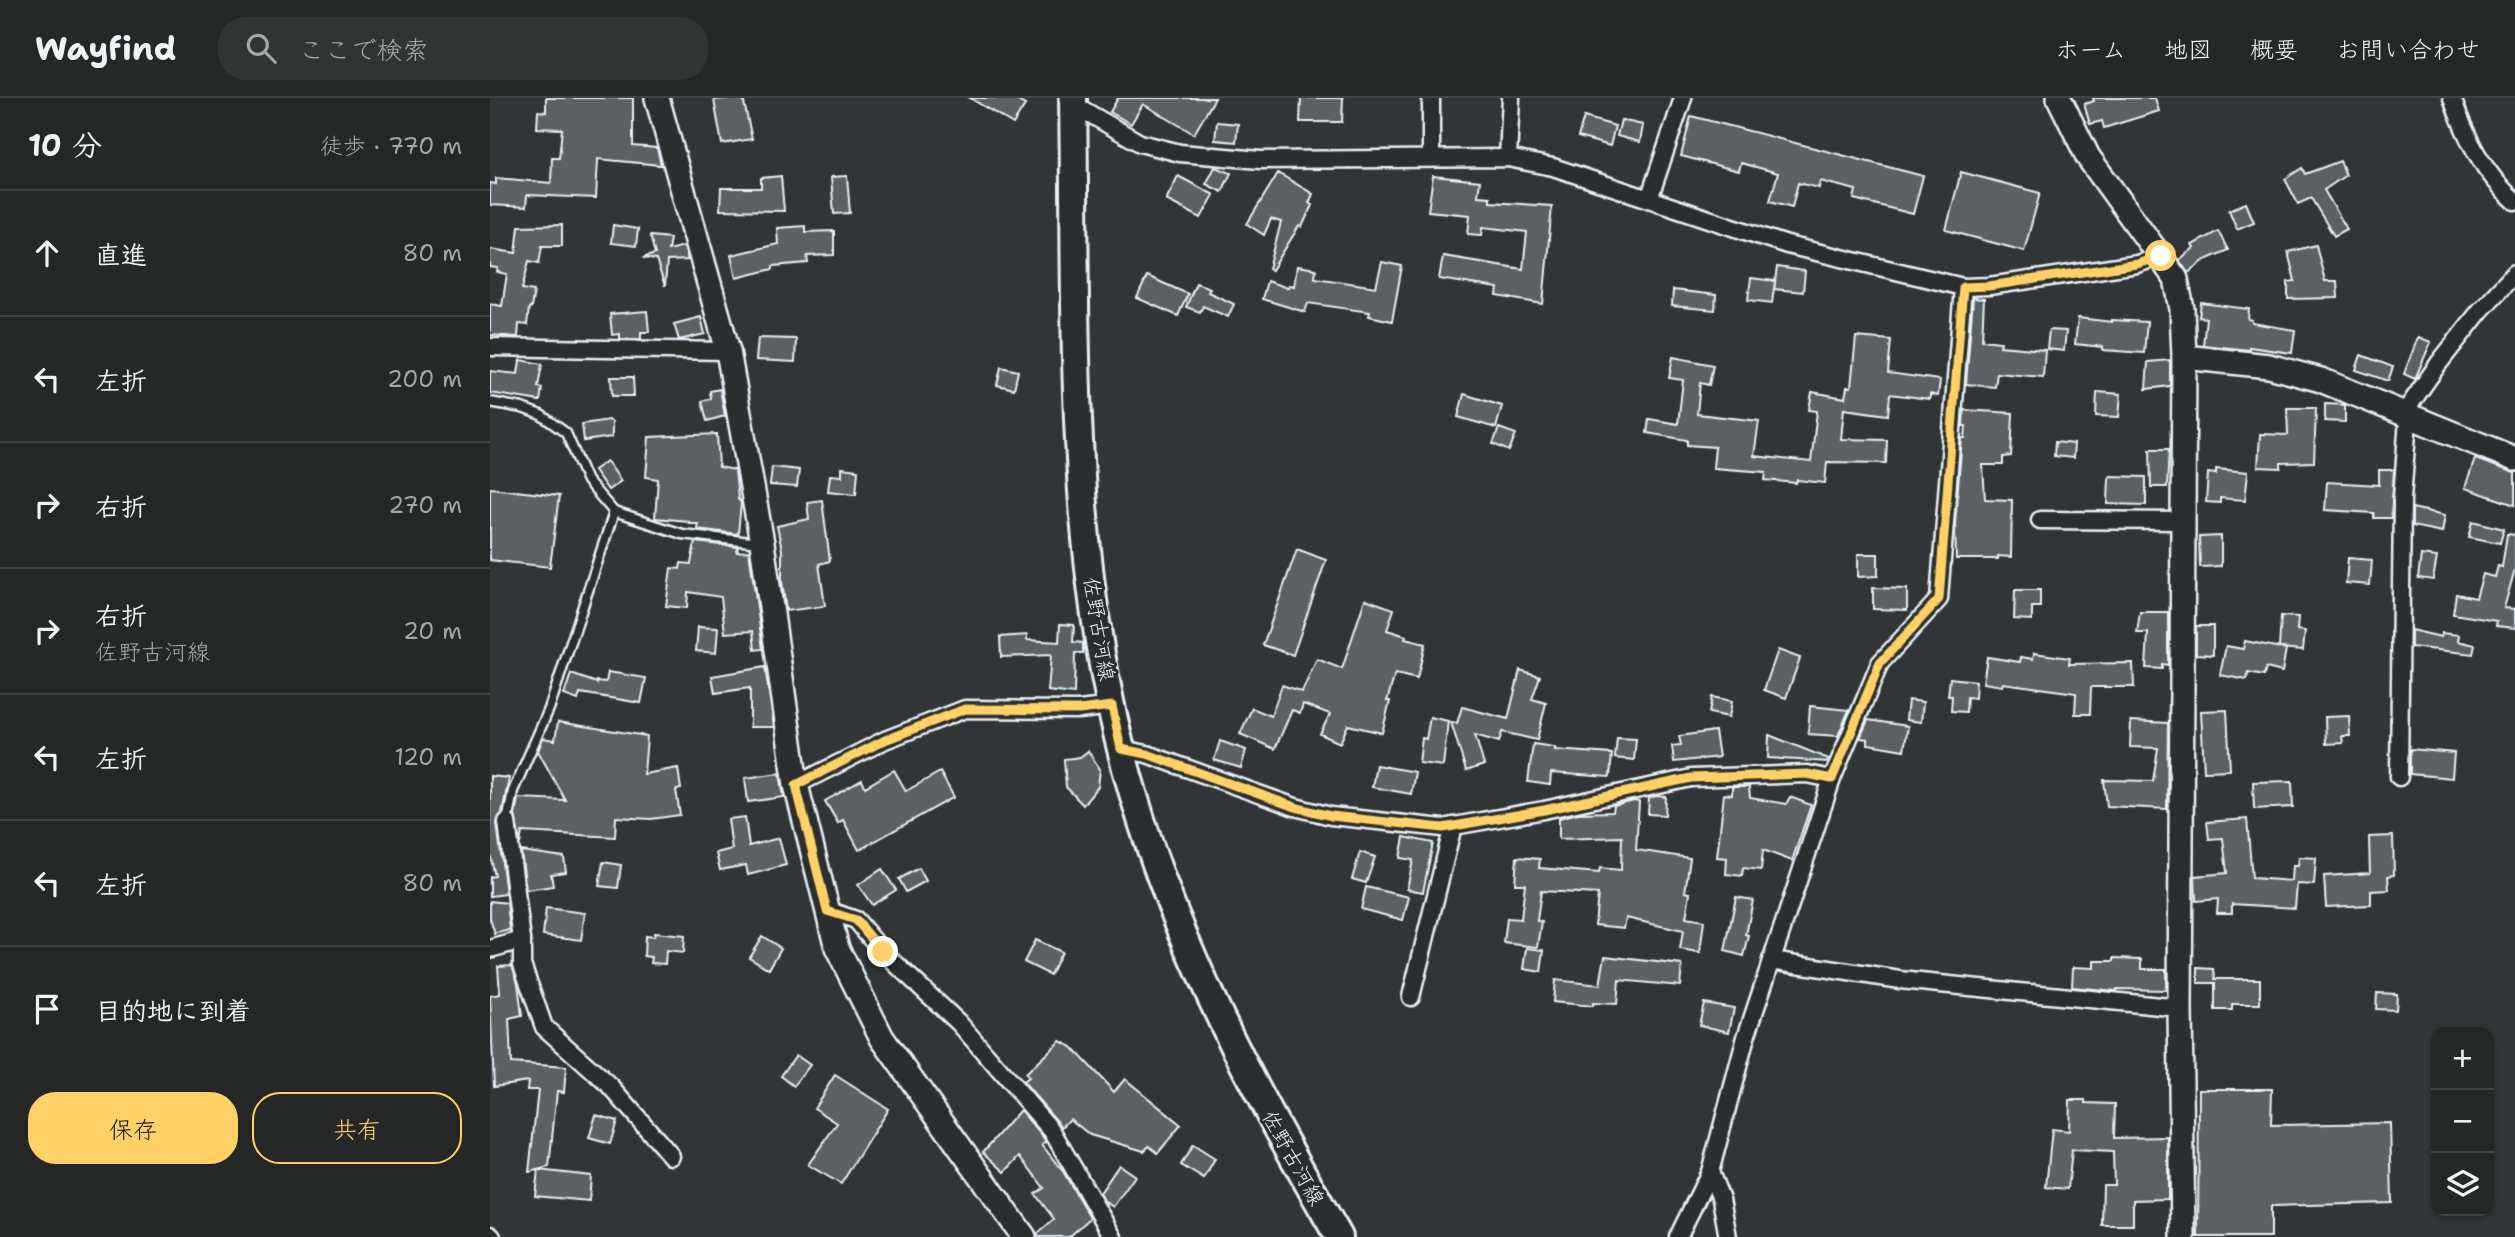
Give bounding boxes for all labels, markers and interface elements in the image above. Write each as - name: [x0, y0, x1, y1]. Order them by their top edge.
- search box: [218, 17, 708, 80]
- text: Wayfind: [35, 26, 176, 71]
- icon: search: [242, 29, 280, 67]
- text: ここで検索: [298, 32, 428, 67]
- text: ホーム: [2055, 34, 2126, 66]
- text: 地図: [2164, 34, 2212, 66]
- text: 概要: [2250, 34, 2298, 66]
- text: お問い合わせ: [2336, 34, 2480, 66]
- text: 10 分: [28, 125, 102, 166]
- text: 徒歩 · 770 m: [320, 131, 462, 161]
- icon: ahead: [28, 234, 66, 272]
- text: 直進: [95, 237, 147, 272]
- text: 80 m: [403, 238, 462, 268]
- route start: [2145, 240, 2176, 271]
- icon: left: [28, 360, 66, 398]
- text: 左折: [95, 363, 147, 398]
- text: 200 m: [387, 364, 462, 394]
- icon: right: [28, 486, 66, 524]
- text: 右折: [95, 489, 147, 524]
- text: 270 m: [388, 490, 462, 520]
- street label: 佐野古河線: [1077, 575, 1121, 683]
- text: 右折: [95, 598, 147, 633]
- icon: right: [28, 612, 66, 650]
- text: 20 m: [403, 616, 462, 646]
- text: 佐野古河線: [95, 637, 210, 667]
- icon: left: [28, 738, 66, 776]
- text: 左折: [95, 741, 147, 776]
- text: 120 m: [394, 742, 462, 772]
- icon: left: [28, 864, 66, 902]
- text: 左折: [95, 867, 147, 902]
- text: 80 m: [403, 868, 462, 898]
- route end: [867, 936, 898, 967]
- icon: arrive: [28, 990, 66, 1028]
- text: 目的地に到着: [95, 993, 251, 1028]
- map controls: [2431, 1027, 2494, 1216]
- button: +: [2431, 1027, 2494, 1090]
- button: −: [2431, 1090, 2494, 1153]
- button: 保存: [28, 1092, 238, 1164]
- button: 共有: [252, 1092, 462, 1164]
- street label: 佐野古河線: [1255, 1105, 1331, 1211]
- button: layers: [2431, 1153, 2494, 1216]

